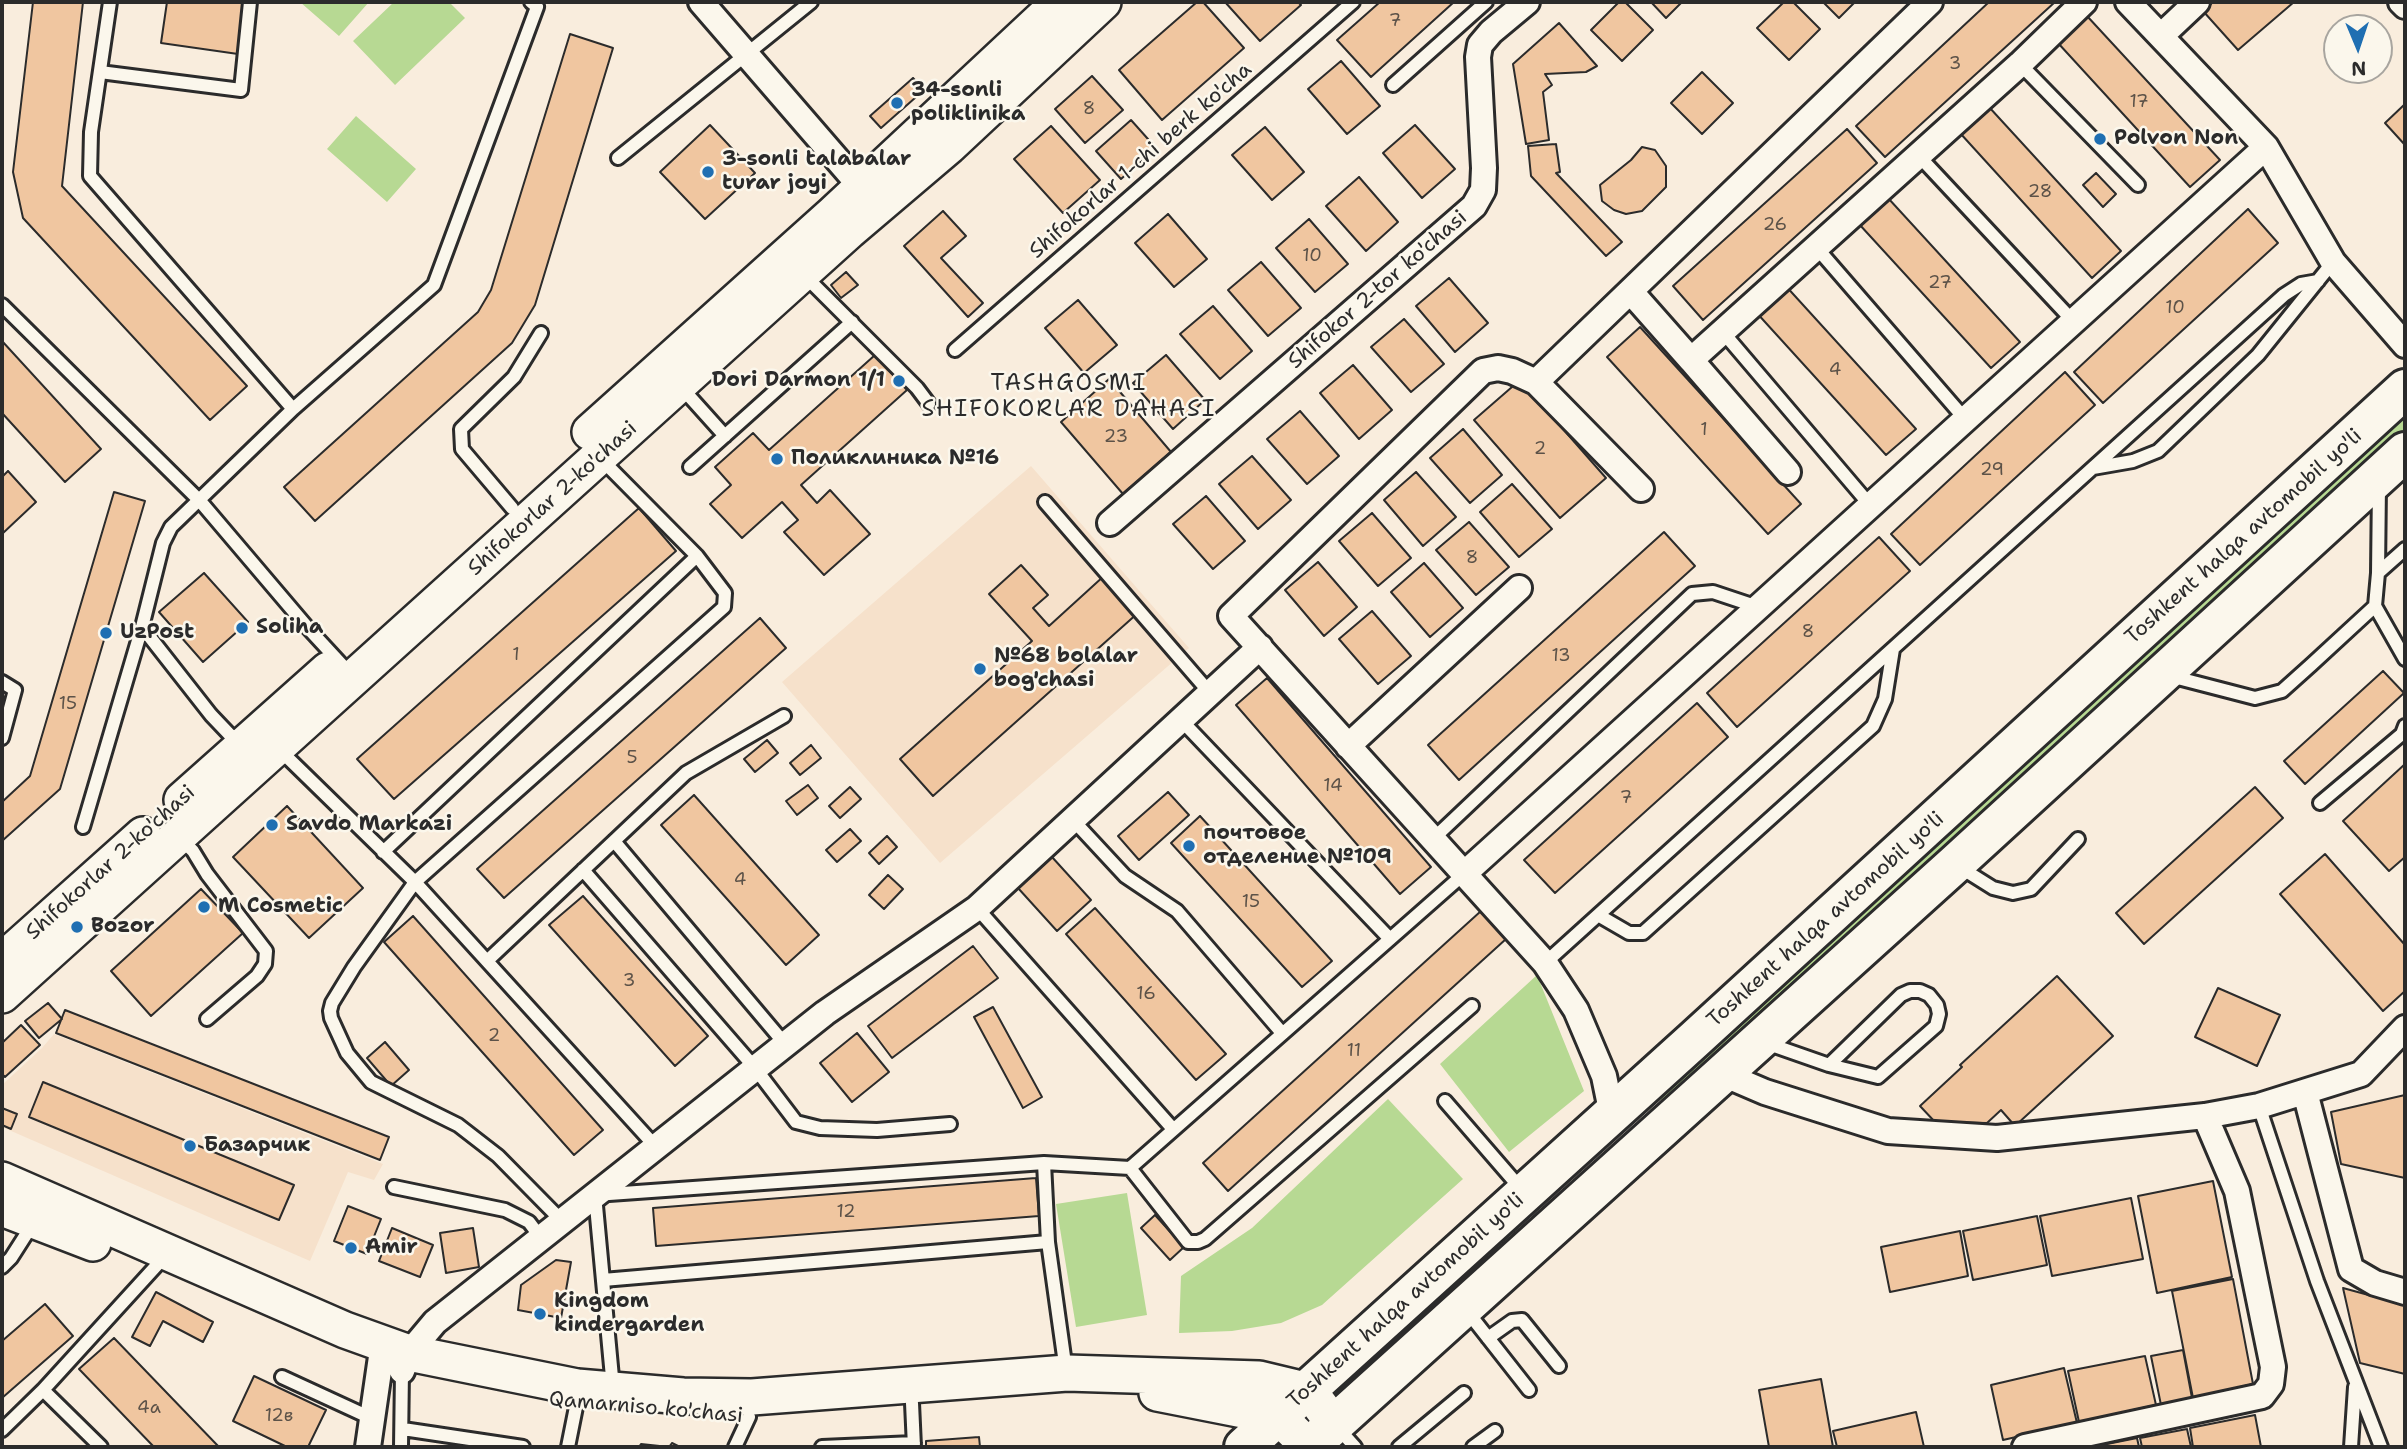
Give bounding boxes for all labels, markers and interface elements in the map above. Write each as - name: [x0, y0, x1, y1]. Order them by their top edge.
- house number: 7: [1389, 10, 1401, 32]
- north arrow: [2323, 14, 2393, 84]
- house number: 3: [1949, 53, 1961, 75]
- text: N: [2351, 56, 2367, 81]
- street label: Shifokorlar 1-chi berk ko'cha: [1025, 58, 1257, 264]
- place label: 34-sonli poliklinika: [911, 78, 1025, 128]
- house number: 17: [2129, 91, 2149, 113]
- marker: 34-sonli poliklinika: [889, 95, 905, 111]
- house number: 8: [1083, 98, 1095, 120]
- place label: Polvon Non: [2114, 126, 2238, 152]
- marker: Polvon Non: [2092, 131, 2108, 147]
- place label: 3-sonli talabalar turar joyi: [722, 147, 911, 197]
- marker: 3-sonli talabalar turar joyi: [700, 164, 716, 180]
- house number: 28: [2028, 181, 2052, 203]
- street label: Shifokor 2-tor ko'chasi: [1283, 205, 1473, 375]
- house number: 26: [1763, 214, 1787, 236]
- house number: 10: [1302, 245, 1322, 267]
- house number: 27: [1928, 272, 1952, 294]
- house number: 10: [2165, 297, 2185, 319]
- house number: 4: [1829, 359, 1841, 381]
- place label: Dori Darmon 1/1: [712, 368, 885, 394]
- district label: TASHGOSMI SHIFOKORLAR DAHASI: [924, 370, 1214, 424]
- marker: Dori Darmon 1/1: [891, 373, 907, 389]
- street label: Shifokorlar 2-ko'chasi: [463, 416, 643, 582]
- house number: 1: [1700, 419, 1708, 441]
- street label: Toshkent halqa avtomobil yo'li: [2120, 424, 2368, 650]
- house number: 23: [1104, 426, 1128, 448]
- house number: 2: [1534, 438, 1546, 460]
- place label: Поликлиника №16: [791, 446, 999, 472]
- marker: Поликлиника №16: [769, 451, 785, 467]
- house number: 29: [1980, 459, 2004, 481]
- house number: 8: [1466, 547, 1478, 569]
- place label: Soliha: [256, 615, 323, 641]
- place label: UzPost: [120, 620, 194, 646]
- marker: Soliha: [234, 620, 250, 636]
- house number: 8: [1802, 621, 1814, 643]
- marker: UzPost: [98, 625, 114, 641]
- house number: 1: [512, 644, 520, 666]
- place label: №68 bolalar bog'chasi: [994, 644, 1138, 694]
- house number: 13: [1551, 645, 1571, 667]
- marker: №68 bolalar bog'chasi: [972, 661, 988, 677]
- house number: 15: [59, 693, 77, 715]
- house number: 5: [626, 747, 638, 769]
- house number: 14: [1323, 775, 1343, 797]
- street label: Shifokorlar 2-ko'chasi: [21, 780, 201, 946]
- house number: 7: [1620, 787, 1632, 809]
- street label: Toshkent halqa avtomobil yo'li: [1702, 807, 1950, 1033]
- place label: Savdo Markazi: [286, 812, 452, 838]
- marker: Savdo Markazi: [264, 817, 280, 833]
- place label: почтовое отделение №109: [1203, 821, 1392, 871]
- marker: почтовое отделение №109: [1181, 838, 1197, 854]
- house number: 4: [734, 869, 746, 891]
- house number: 15: [1242, 891, 1260, 913]
- place label: M Cosmetic: [218, 894, 343, 920]
- marker: M Cosmetic: [196, 899, 212, 915]
- place label: Bozor: [91, 914, 155, 940]
- marker: Bozor: [69, 919, 85, 935]
- house number: 3: [623, 970, 635, 992]
- house number: 16: [1136, 983, 1156, 1005]
- house number: 2: [488, 1025, 500, 1047]
- house number: 11: [1347, 1040, 1361, 1062]
- place label: Базарчик: [204, 1133, 310, 1159]
- marker: Базарчик: [182, 1138, 198, 1154]
- street label: Toshkent halqa avtomobil yo'li: [1282, 1188, 1530, 1414]
- house number: 12: [836, 1201, 856, 1223]
- place label: Amir: [365, 1235, 418, 1261]
- marker: Amir: [343, 1240, 359, 1256]
- place label: Kingdom kindergarden: [554, 1289, 704, 1339]
- marker: Kingdom kindergarden: [532, 1306, 548, 1322]
- street label: Qamarniso ko'chasi: [548, 1387, 744, 1429]
- house number: 4а: [137, 1397, 161, 1419]
- house number: 12в: [265, 1405, 293, 1427]

